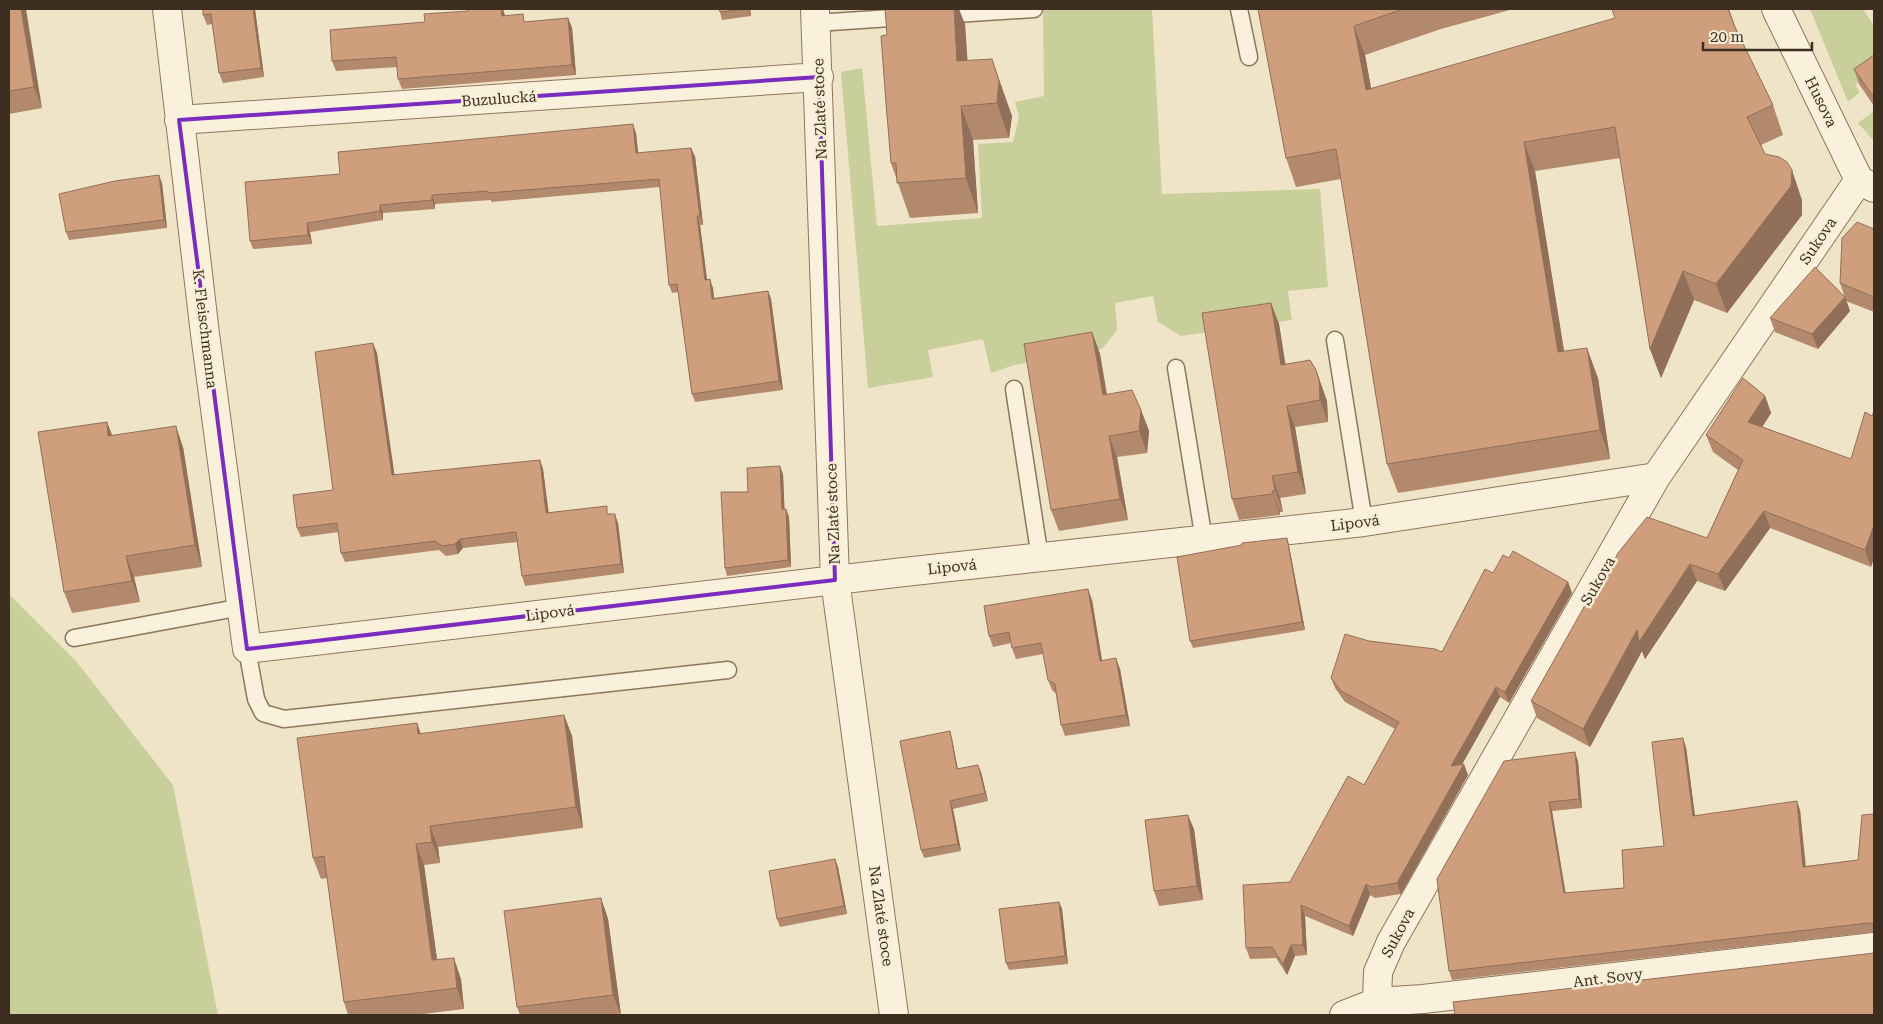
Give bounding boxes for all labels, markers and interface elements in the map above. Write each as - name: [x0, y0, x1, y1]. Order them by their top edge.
- scale bar: [1703, 20, 1812, 52]
- text: 20 m: [1710, 28, 1745, 46]
- street label: Na Zlaté stoce: [809, 58, 831, 160]
- street label: Husova: [1801, 74, 1841, 130]
- street label: Buzulucká: [461, 87, 537, 111]
- street label: Sukova: [1796, 214, 1840, 268]
- street label: K. Fleischmanna: [189, 268, 221, 390]
- street label: Na Zlaté stoce: [822, 463, 844, 565]
- street label: Lipová: [1329, 511, 1381, 535]
- street label: Sukova: [1577, 553, 1619, 609]
- street label: Lipová: [927, 555, 977, 579]
- street label: Lipová: [524, 601, 576, 625]
- street label: Na Zlaté stoce: [865, 864, 897, 968]
- street label: Sukova: [1378, 905, 1418, 961]
- street label: Ant. Sovy: [1572, 965, 1644, 991]

